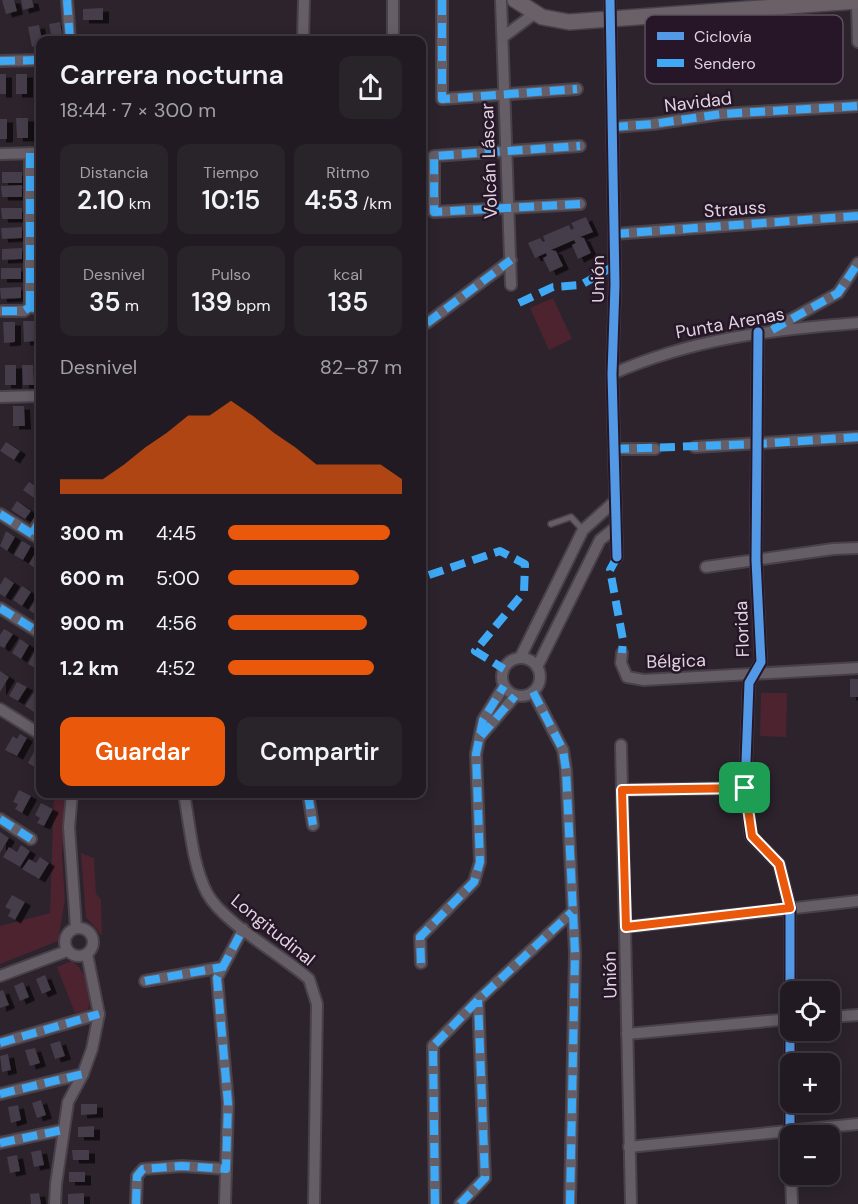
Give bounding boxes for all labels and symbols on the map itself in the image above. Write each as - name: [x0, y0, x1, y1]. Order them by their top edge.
- legend: [645, 15, 843, 84]
- text: Ciclovía: [694, 26, 752, 47]
- text: Sendero: [694, 53, 756, 74]
- street label: Navidad: [663, 86, 733, 118]
- street label: Volcán Láscar: [475, 102, 503, 219]
- street label: Strauss: [703, 195, 767, 223]
- street label: Unión: [586, 255, 610, 303]
- street label: Punta Arenas: [674, 302, 786, 344]
- street label: Florida: [729, 600, 755, 658]
- street label: Bélgica: [646, 648, 706, 674]
- pin: [719, 762, 770, 813]
- street label: Longitudinal: [226, 889, 320, 971]
- street label: Unión: [598, 951, 622, 999]

